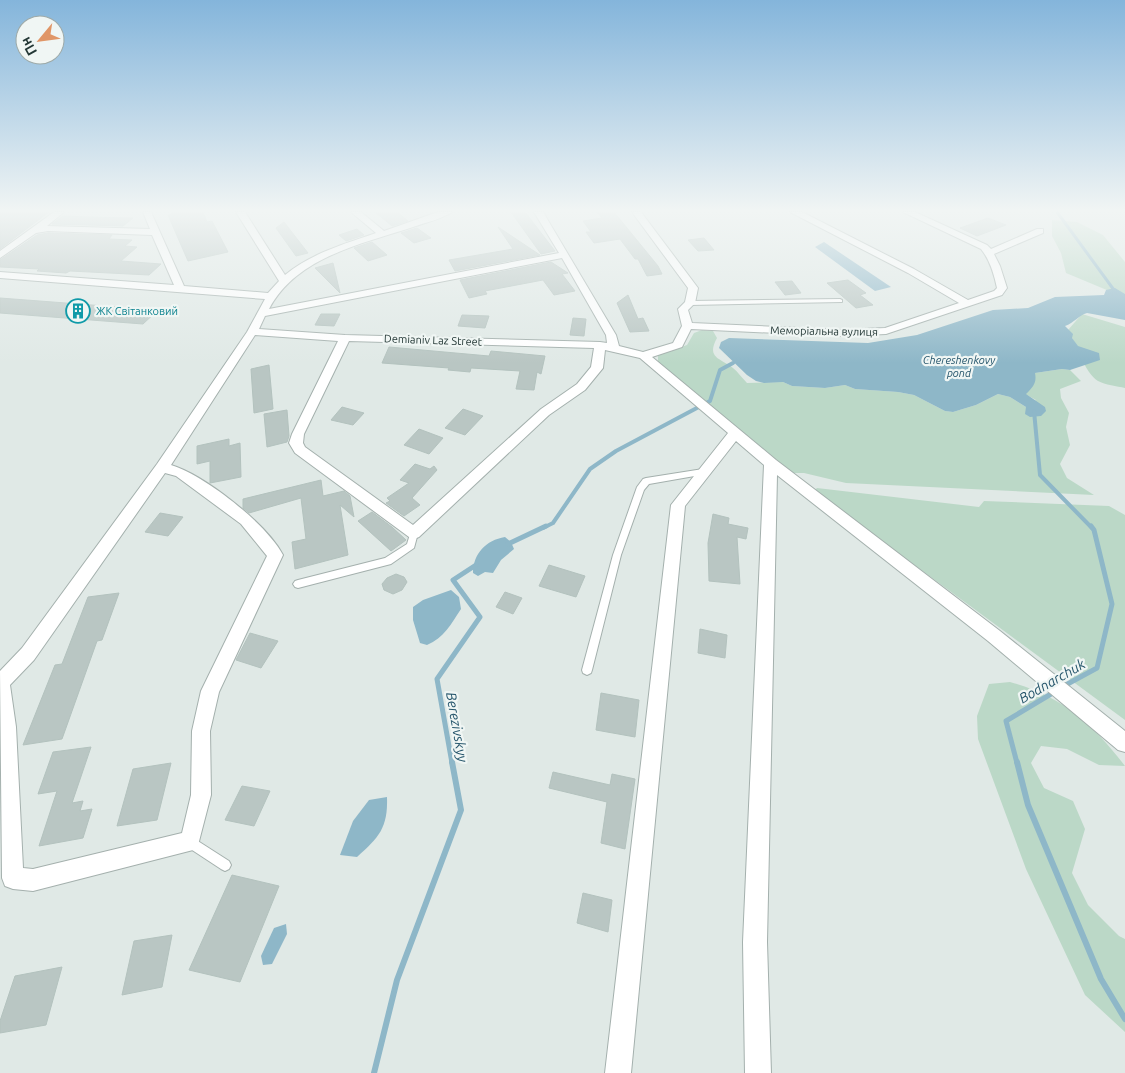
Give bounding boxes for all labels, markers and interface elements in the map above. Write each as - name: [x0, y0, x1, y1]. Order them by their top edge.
- north arrow: [15, 15, 65, 65]
- text: Пн: [17, 34, 40, 58]
- building icon: ЖК Світанковий: [65, 298, 91, 324]
- place label: ЖК Світанковий: [96, 305, 178, 317]
- street label: Меморіальна вулиця: [770, 324, 878, 338]
- street label: Demianiv Laz Street: [384, 332, 483, 348]
- water label: Chereshenkovy pond: [923, 354, 996, 379]
- water label: Bodnarchuk: [1016, 655, 1089, 706]
- water label: Berezivskyy: [443, 691, 471, 764]

